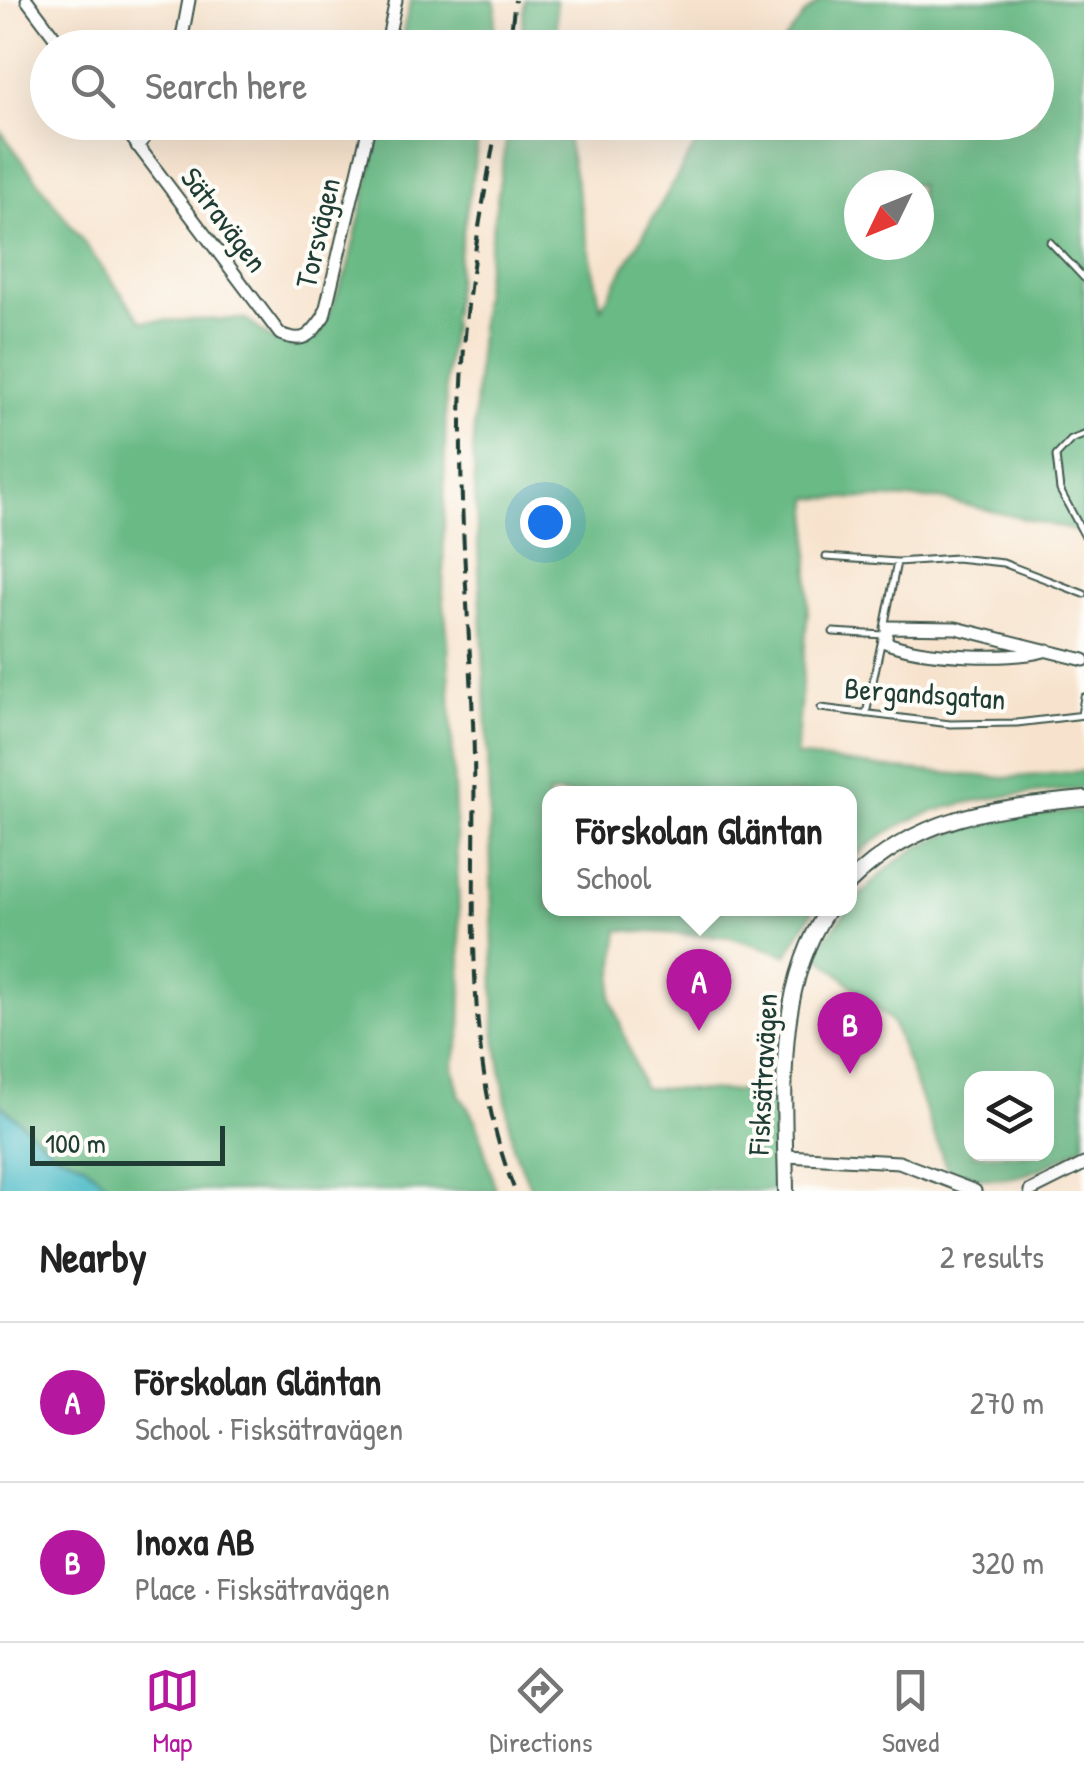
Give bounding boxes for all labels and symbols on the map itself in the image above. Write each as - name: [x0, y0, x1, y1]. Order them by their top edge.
- street label: Sätravägen: [172, 159, 277, 280]
- north arrow: [844, 170, 934, 260]
- street label: Torsvägen: [285, 174, 349, 292]
- your location: [520, 497, 571, 548]
- street label: Bergandsgatan: [843, 667, 1007, 719]
- pin: A: [666, 948, 732, 1031]
- street label: Fisksätravägen: [738, 992, 786, 1157]
- pin: B: [818, 992, 882, 1074]
- scale bar: [30, 1121, 225, 1166]

